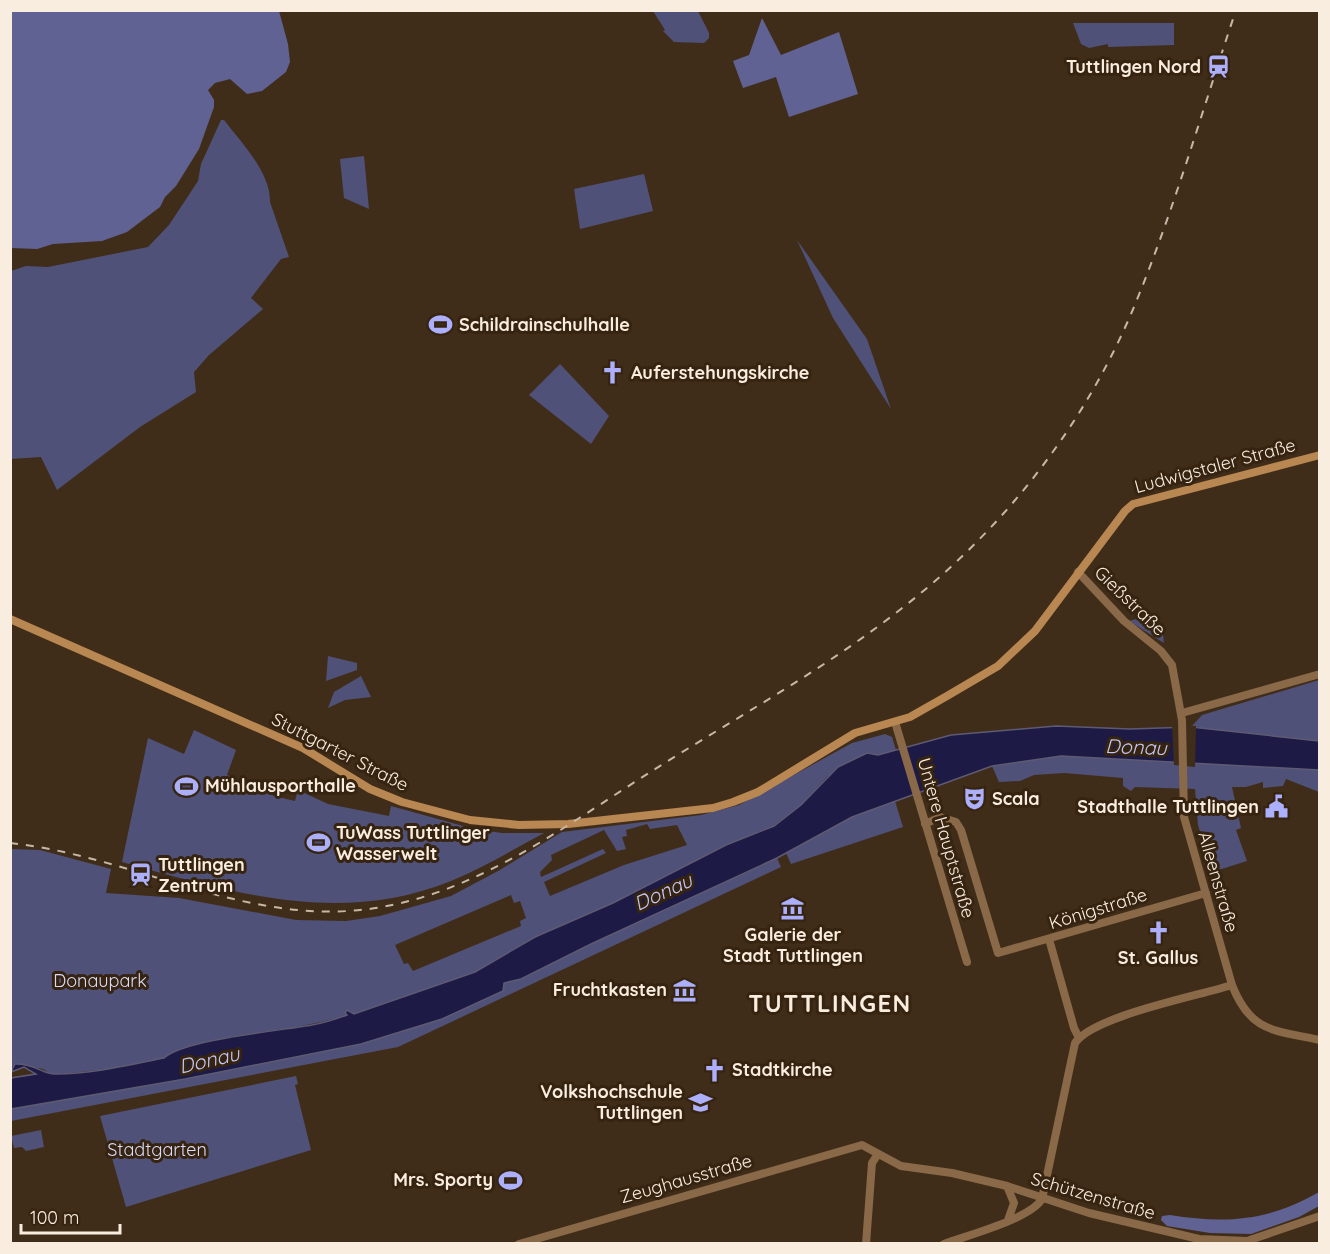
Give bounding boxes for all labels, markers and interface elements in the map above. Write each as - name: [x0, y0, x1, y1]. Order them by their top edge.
- station icon: Tuttlingen Nord: [1206, 54, 1232, 80]
- place label: Tuttlingen Nord: [1066, 55, 1201, 78]
- sports icon: Schildrainschulhalle: [428, 312, 454, 338]
- place label: Schildrainschulhalle: [459, 313, 630, 336]
- church icon: Auferstehungskirche: [600, 360, 626, 386]
- place label: Auferstehungskirche: [631, 361, 809, 384]
- street label: Ludwigstaler Straße: [1132, 433, 1298, 498]
- street label: Gießstraße: [1090, 561, 1171, 640]
- street label: Stuttgarter Straße: [268, 707, 412, 796]
- water label: Donau: [1105, 733, 1169, 760]
- street label: Untere Hauptstraße: [913, 755, 980, 921]
- sports icon: Mühlausporthalle: [174, 773, 200, 799]
- place label: Mühlausporthalle: [205, 774, 356, 797]
- theatre icon: Scala: [961, 786, 987, 812]
- place label: Scala: [992, 787, 1040, 810]
- public building icon: Stadthalle Tuttlingen: [1264, 794, 1290, 820]
- place label: Stadthalle Tuttlingen: [1077, 795, 1259, 818]
- place label: TuWass Tuttlinger Wasserwelt: [336, 821, 490, 865]
- street label: Alleenstraße: [1193, 829, 1244, 935]
- sports icon: TuWass Tuttlinger Wasserwelt: [305, 830, 331, 856]
- place label: Tuttlingen Zentrum: [158, 853, 245, 897]
- station icon: Tuttlingen Zentrum: [127, 862, 153, 888]
- water label: Donau: [630, 867, 697, 916]
- street label: Königstraße: [1046, 883, 1150, 934]
- museum icon: Galerie der Stadt Tuttlingen: [780, 896, 806, 922]
- church icon: St. Gallus: [1145, 919, 1171, 945]
- place label: Galerie der Stadt Tuttlingen: [723, 923, 863, 967]
- place label: St. Gallus: [1118, 946, 1199, 969]
- park label: Donaupark: [53, 969, 147, 992]
- museum icon: Fruchtkasten: [672, 977, 698, 1003]
- place label: Fruchtkasten: [553, 978, 667, 1001]
- district label: TUTTLINGEN: [748, 988, 912, 1018]
- water label: Donau: [176, 1040, 243, 1079]
- church icon: Stadtkirche: [701, 1057, 727, 1083]
- place label: Stadtkirche: [732, 1058, 833, 1081]
- place label: Volkshochschule Tuttlingen: [540, 1080, 683, 1124]
- school or university icon: Volkshochschule Tuttlingen: [688, 1089, 714, 1115]
- park label: Stadtgarten: [107, 1138, 207, 1161]
- street label: Zeughausstraße: [617, 1149, 754, 1208]
- sports icon: Mrs. Sporty: [498, 1167, 524, 1193]
- street label: Schützenstraße: [1028, 1167, 1158, 1224]
- place label: Mrs. Sporty: [393, 1168, 493, 1191]
- scale bar: [21, 1197, 120, 1235]
- text: 100 m: [30, 1206, 79, 1229]

